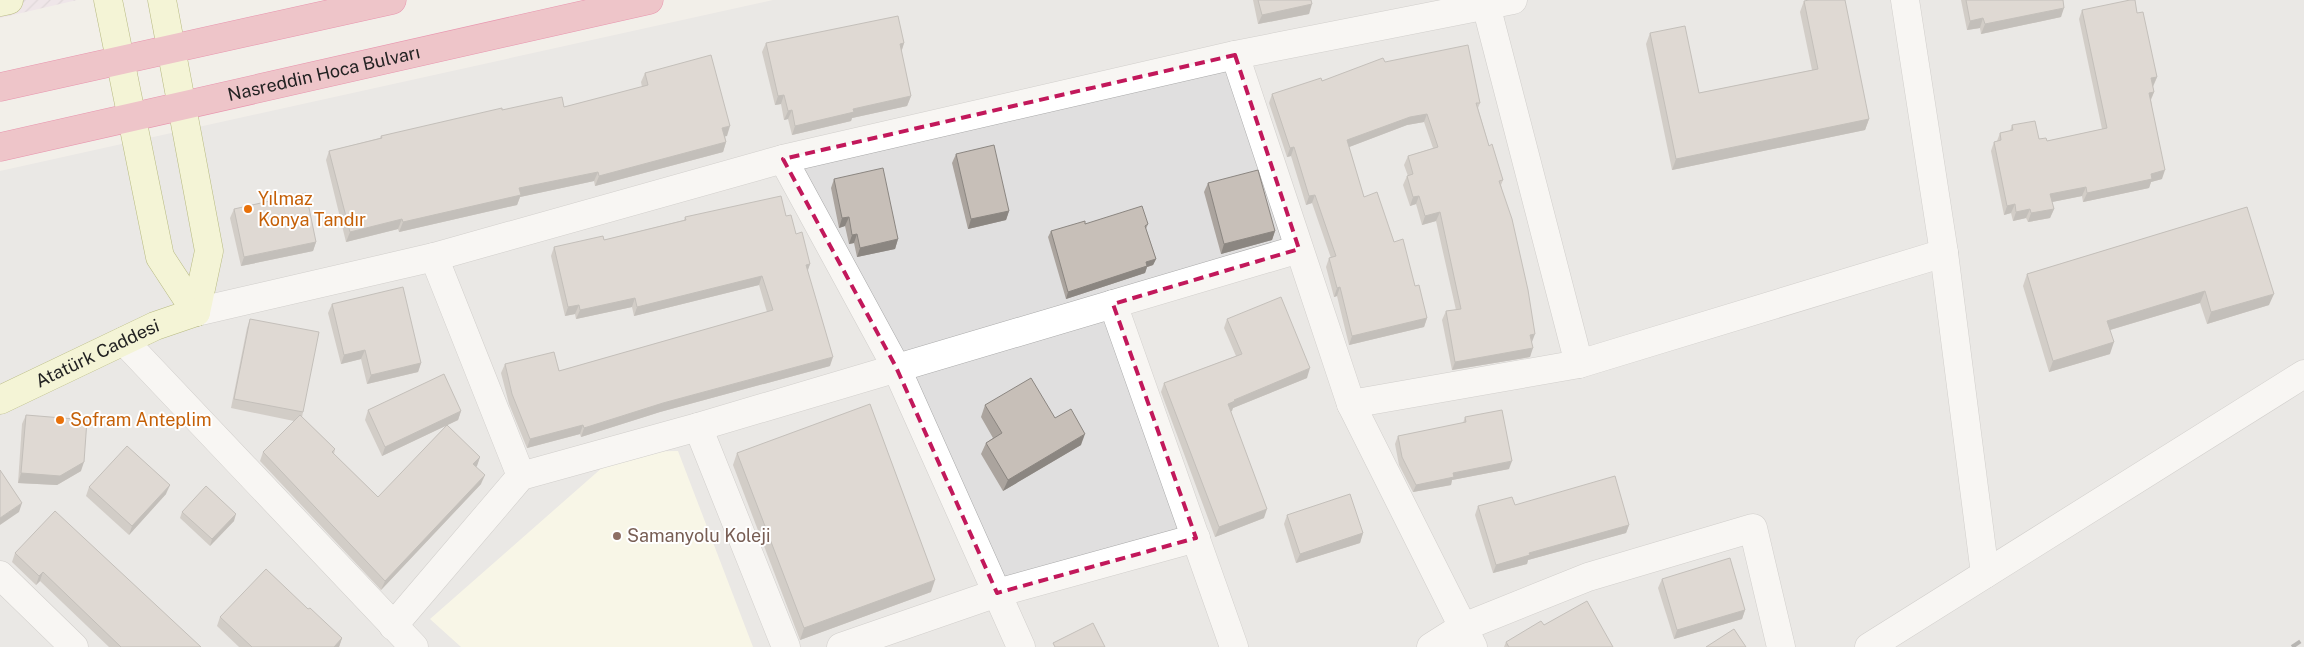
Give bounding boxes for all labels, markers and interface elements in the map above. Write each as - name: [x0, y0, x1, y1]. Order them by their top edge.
- street label: Nasreddin Hoca Bulvarı: [226, 41, 422, 105]
- place label: Yılmaz Konya Tandır: [258, 188, 366, 230]
- marker: Yılmaz Konya Tandır: [242, 203, 254, 215]
- street label: Atatürk Caddesi: [32, 314, 162, 392]
- place label: Sofram Anteplim: [70, 409, 212, 430]
- marker: Sofram Anteplim: [54, 414, 66, 426]
- place label: Samanyolu Koleji: [627, 525, 771, 546]
- marker: Samanyolu Koleji: [611, 530, 623, 542]

